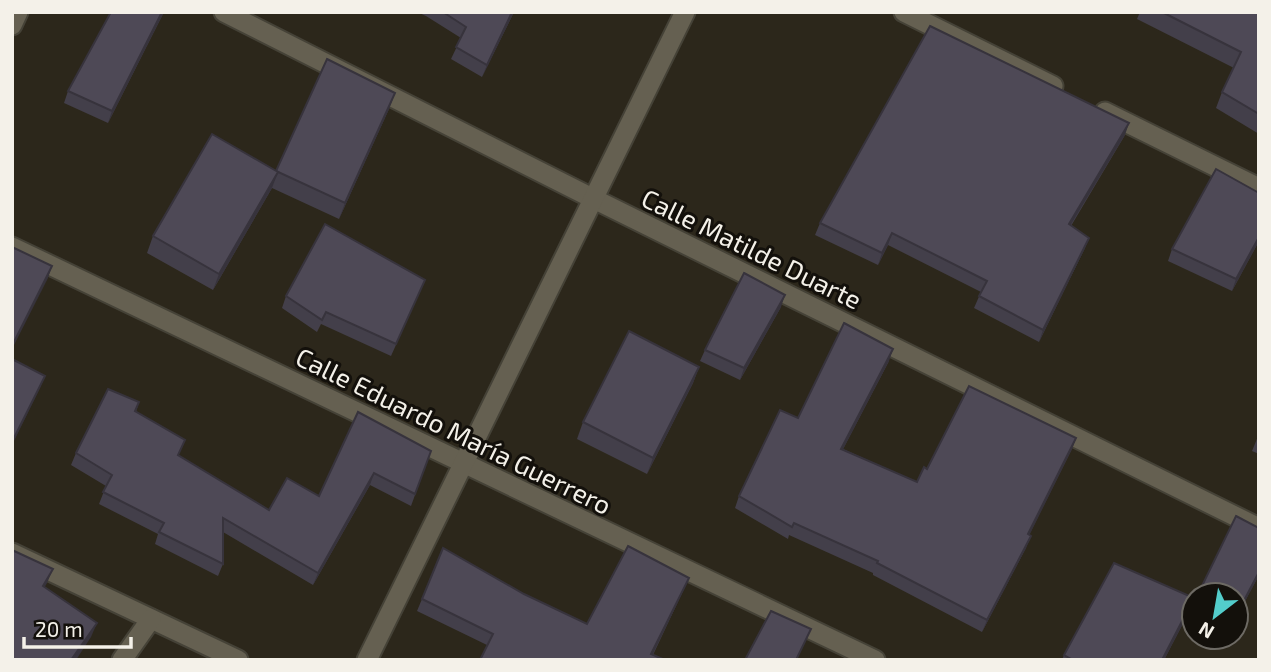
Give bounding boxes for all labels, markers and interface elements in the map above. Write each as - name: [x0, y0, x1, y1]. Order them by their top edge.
- street label: Calle Matilde Duarte: [637, 181, 867, 315]
- street label: Calle Eduardo María Guerrero: [291, 340, 617, 520]
- north arrow: [1180, 581, 1250, 651]
- scale bar: [24, 606, 131, 650]
- text: 20 m: [35, 616, 83, 641]
- text: N: [1194, 618, 1218, 644]

